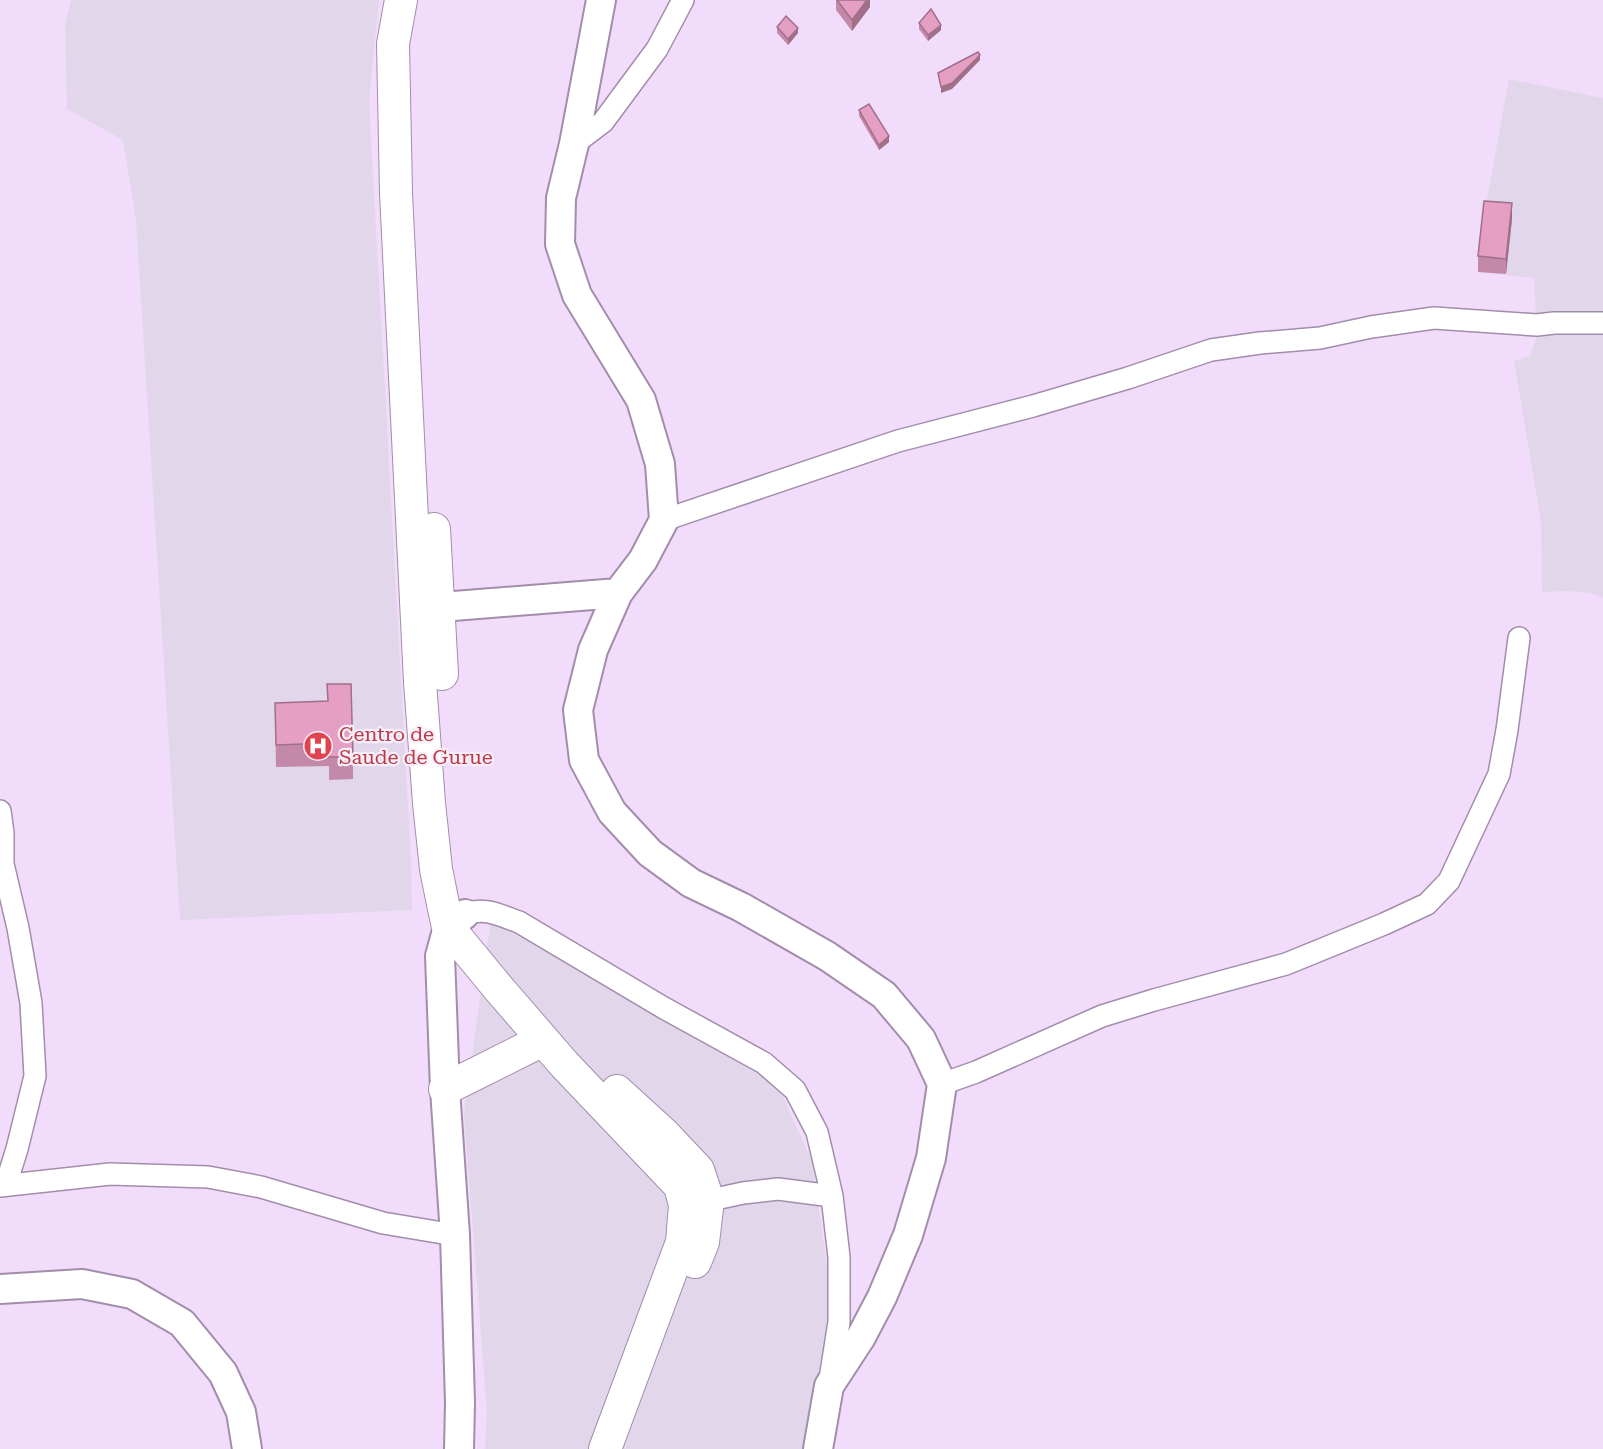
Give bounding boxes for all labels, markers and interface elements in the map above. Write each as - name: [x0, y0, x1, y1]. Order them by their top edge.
- place label: Centro de Saude de Gurue: [339, 722, 493, 769]
- hospital icon: Centro de Saude de Gurue: [302, 730, 334, 762]

